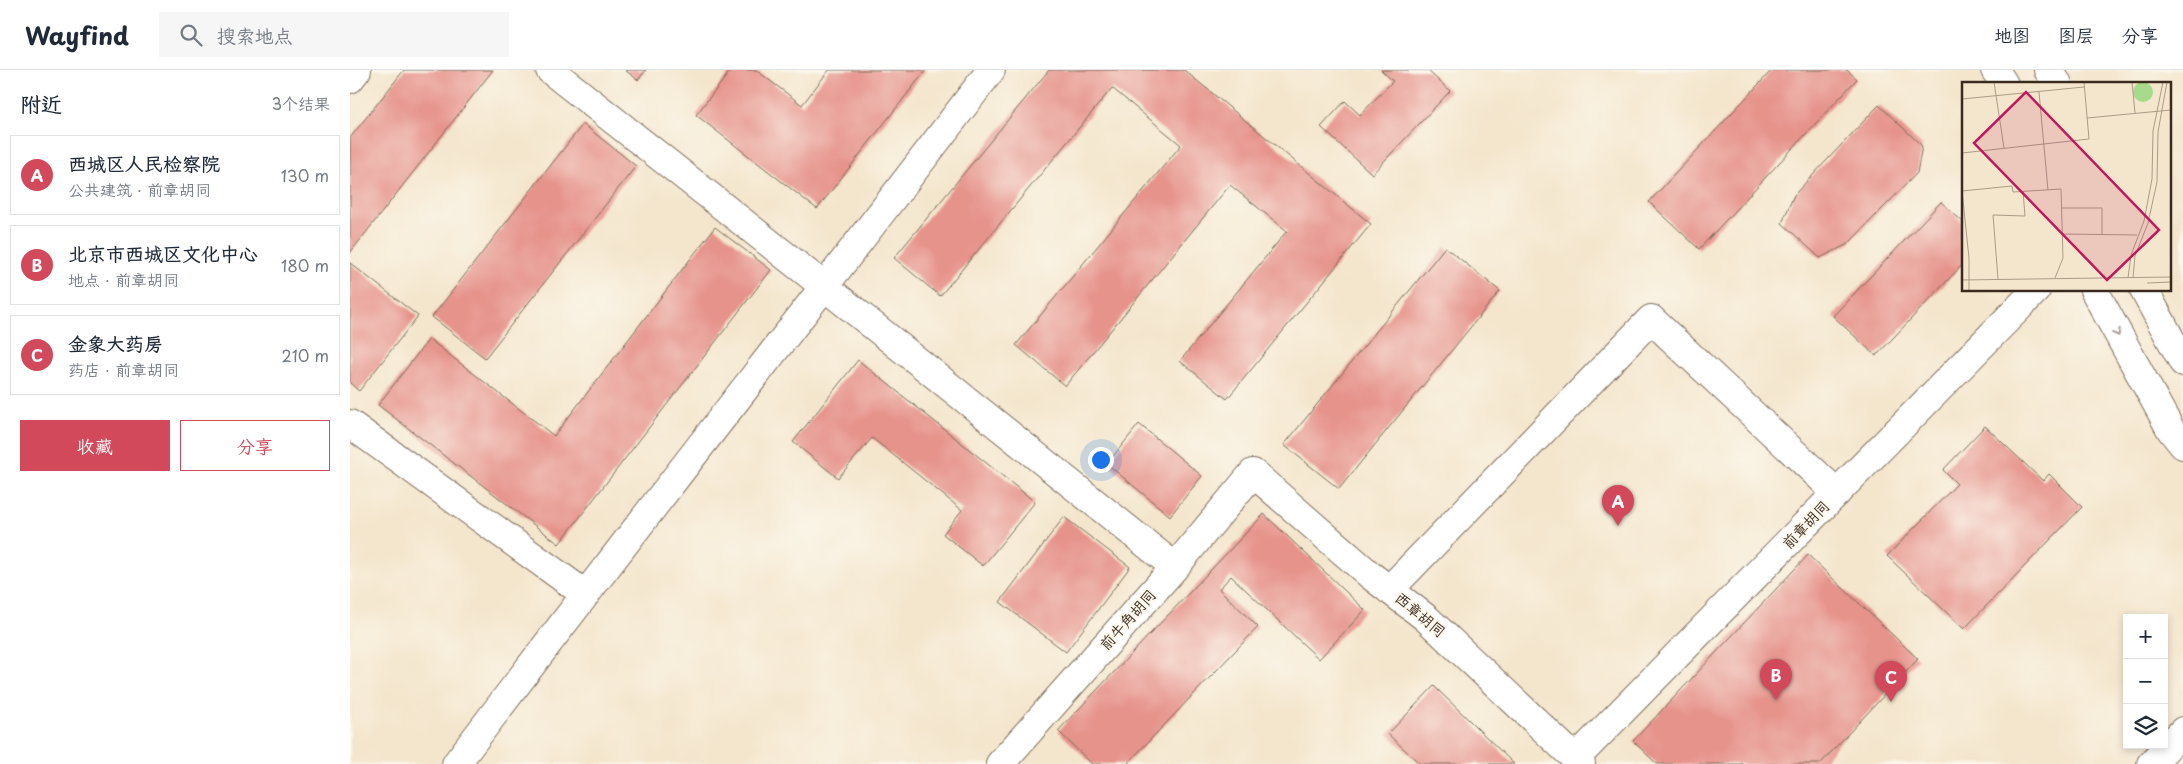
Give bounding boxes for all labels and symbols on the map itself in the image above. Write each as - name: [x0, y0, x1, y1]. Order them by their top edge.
- inset map: [1962, 82, 2170, 291]
- one-way arrow: [2111, 327, 2121, 336]
- your location: [1088, 447, 1114, 473]
- pin: A: [1602, 485, 1634, 526]
- street label: 前章胡同: [1776, 494, 1834, 554]
- street label: 前牛角胡同: [1093, 583, 1161, 655]
- street label: 西章胡同: [1391, 586, 1451, 642]
- pin: B: [1760, 659, 1792, 700]
- pin: C: [1875, 661, 1907, 702]

